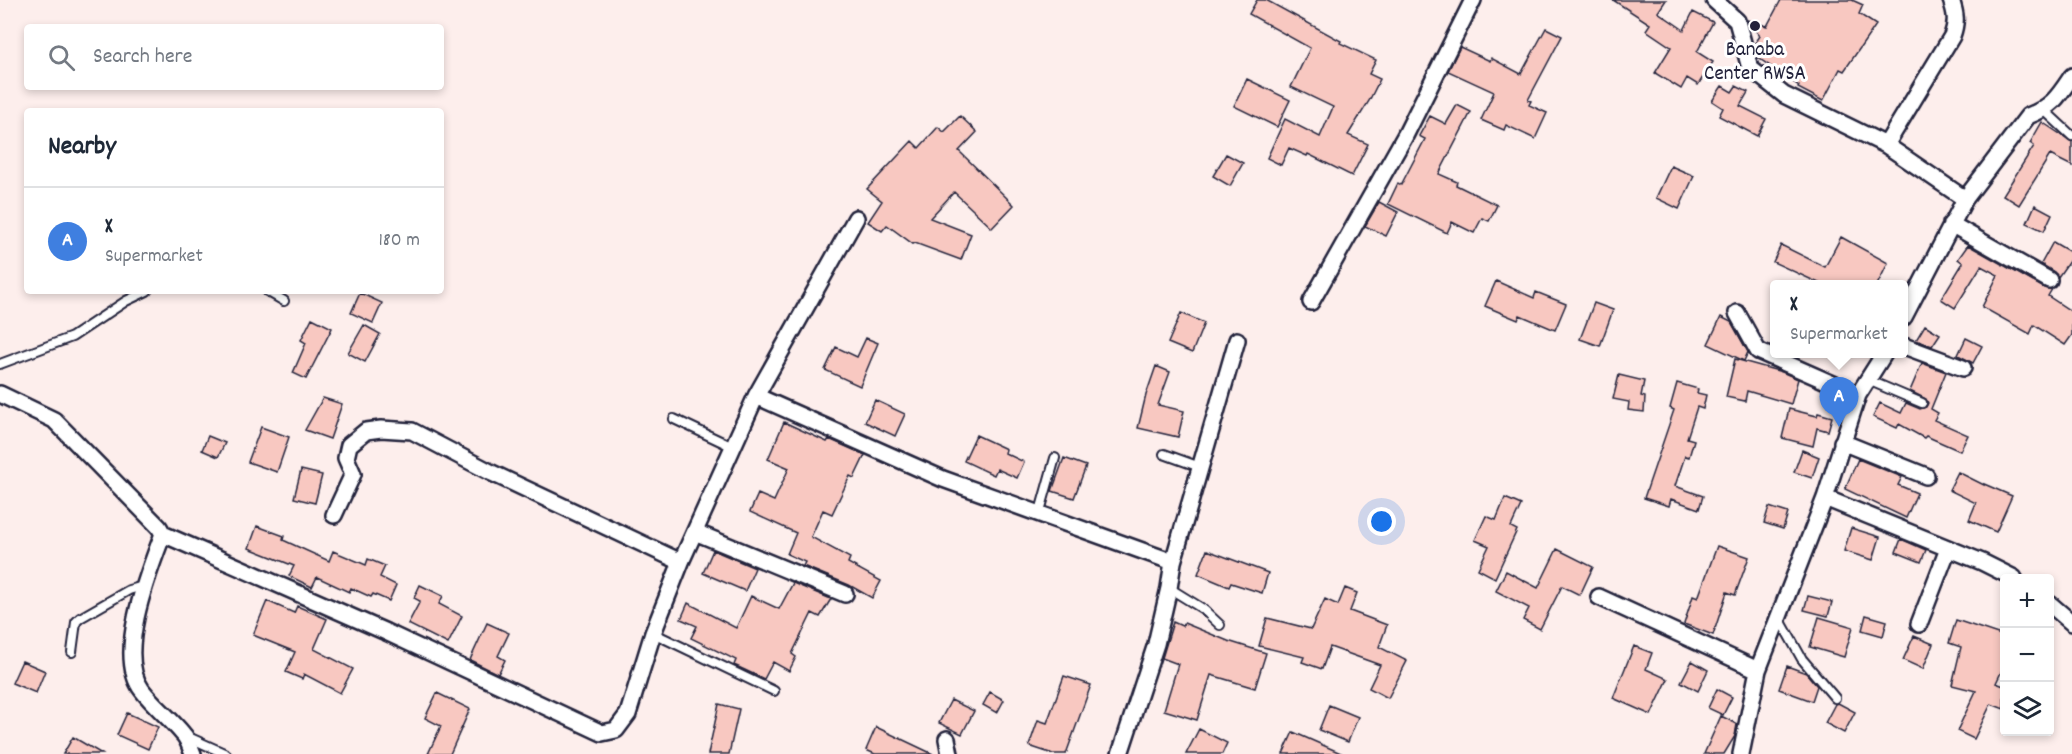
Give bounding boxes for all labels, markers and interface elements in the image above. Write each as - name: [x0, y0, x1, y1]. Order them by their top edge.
- marker: Banaba Center RWSA: [1748, 19, 1762, 33]
- search box: [24, 24, 444, 90]
- place label: Banaba Center RWSA: [1704, 36, 1806, 90]
- icon: search: [45, 41, 78, 74]
- text: Search here: [93, 42, 192, 73]
- text: Nearby: [48, 129, 116, 166]
- text: X: [105, 212, 113, 243]
- text: A: [62, 227, 73, 255]
- text: 180 m: [378, 227, 420, 255]
- text: Supermarket: [105, 243, 203, 271]
- popup: [1770, 280, 1908, 358]
- text: X: [1790, 290, 1798, 321]
- text: Supermarket: [1790, 321, 1888, 349]
- pin: A: [1820, 378, 1858, 427]
- your location: [1367, 507, 1396, 536]
- map controls: [2000, 574, 2054, 736]
- button: +: [2000, 574, 2054, 628]
- button: −: [2000, 628, 2054, 682]
- button: layers: [2000, 682, 2054, 736]

